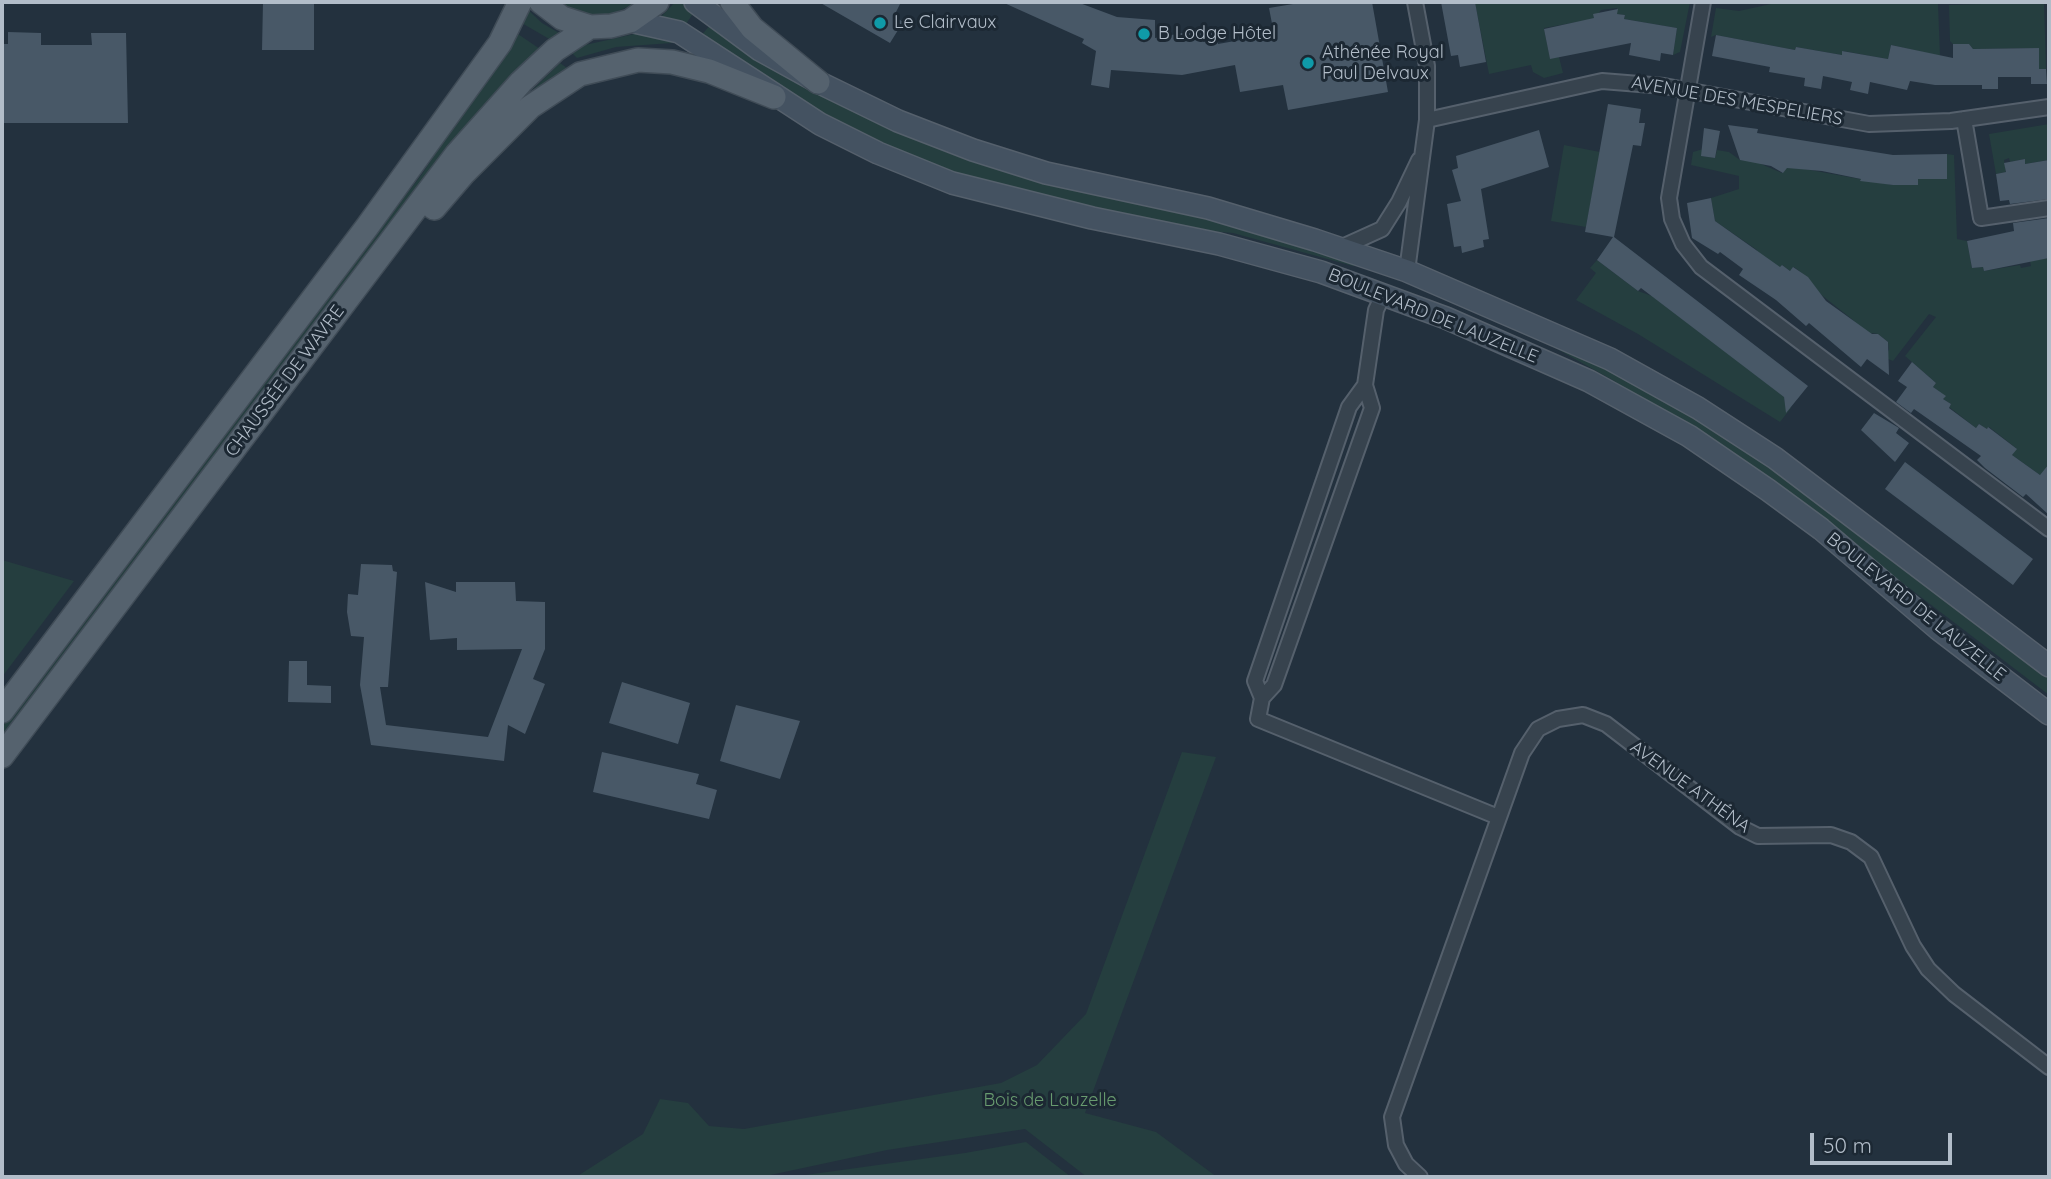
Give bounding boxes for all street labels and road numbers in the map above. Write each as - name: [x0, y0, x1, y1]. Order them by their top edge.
- street label: AVENUE DES MESPELIERS: [1630, 72, 1844, 130]
- street label: BOULEVARD DE LAUZELLE: [1325, 264, 1541, 368]
- street label: CHAUSSÉE DE WAVRE: [221, 301, 349, 461]
- street label: BOULEVARD DE LAUZELLE: [1822, 528, 2010, 686]
- street label: AVENUE ATHÉNA: [1626, 736, 1754, 838]

